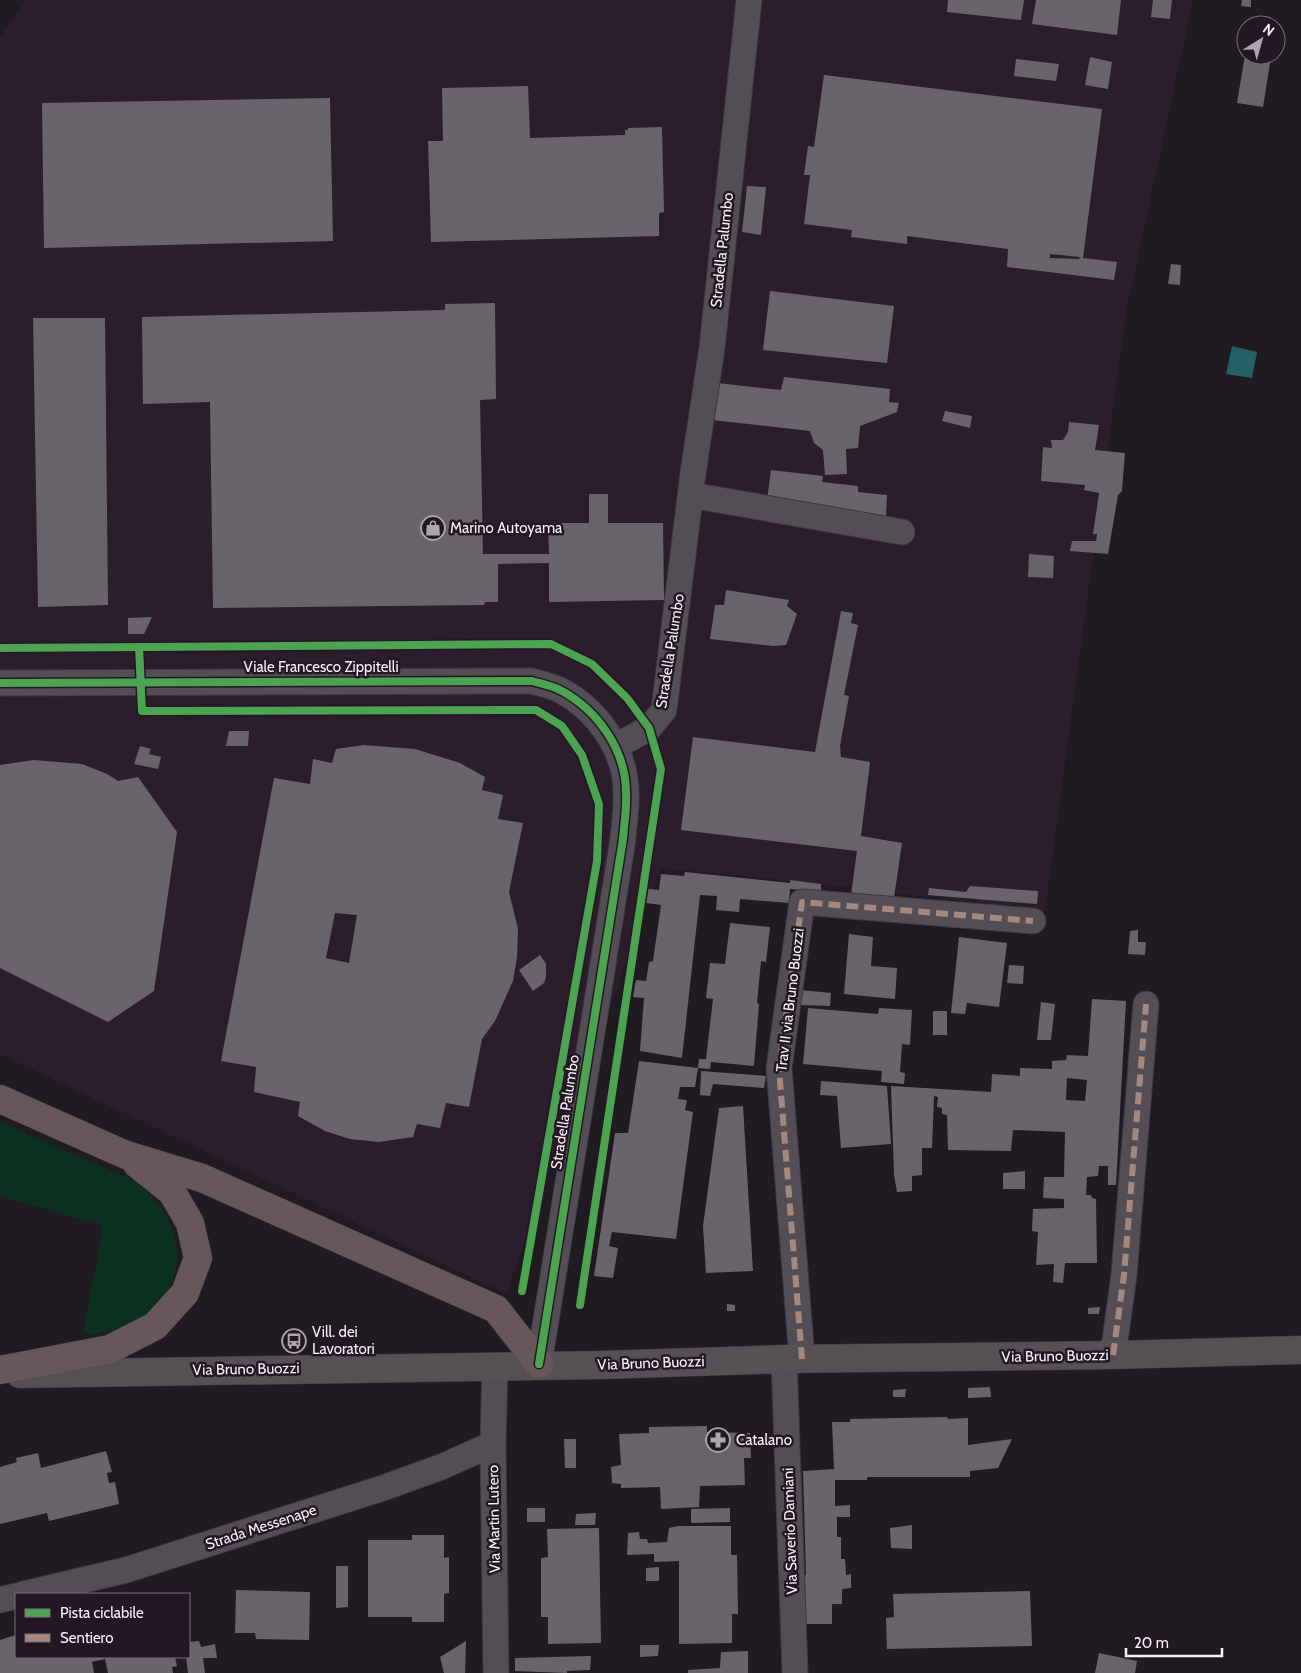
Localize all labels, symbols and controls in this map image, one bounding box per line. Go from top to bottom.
north arrow [1236,15,1286,65]
text: N [1259,19,1278,40]
street label: Stradella Palumbo [707,191,737,309]
shop icon: Marino Autoyama [420,515,446,541]
place label: Marino Autoyama [450,519,563,537]
street label: Stradella Palumbo [652,592,688,710]
street label: Viale Francesco Zippitelli [243,658,399,676]
street label: Trav II via Bruno Buozzi [772,927,808,1073]
street label: Stradella Palumbo [547,1053,583,1171]
place label: Vill. dei Lavoratori [312,1323,375,1358]
bus stop icon: Vill. dei Lavoratori [281,1328,307,1354]
street label: Via Bruno Buozzi [1001,1346,1109,1366]
street label: Via Bruno Buozzi [597,1352,705,1374]
street label: Via Bruno Buozzi [192,1359,300,1379]
pharmacy icon: Catalano [705,1427,731,1453]
place label: Catalano [736,1431,792,1449]
street label: Via Martin Lutero [484,1465,504,1573]
street label: Via Saverio Damiani [779,1467,801,1595]
street label: Strada Messenape [203,1500,319,1553]
legend [15,1593,190,1658]
text: Pista ciclabile [60,1604,144,1622]
scale bar [1126,1626,1222,1658]
text: Sentiero [60,1629,113,1647]
text: 20 m [1134,1634,1169,1652]

